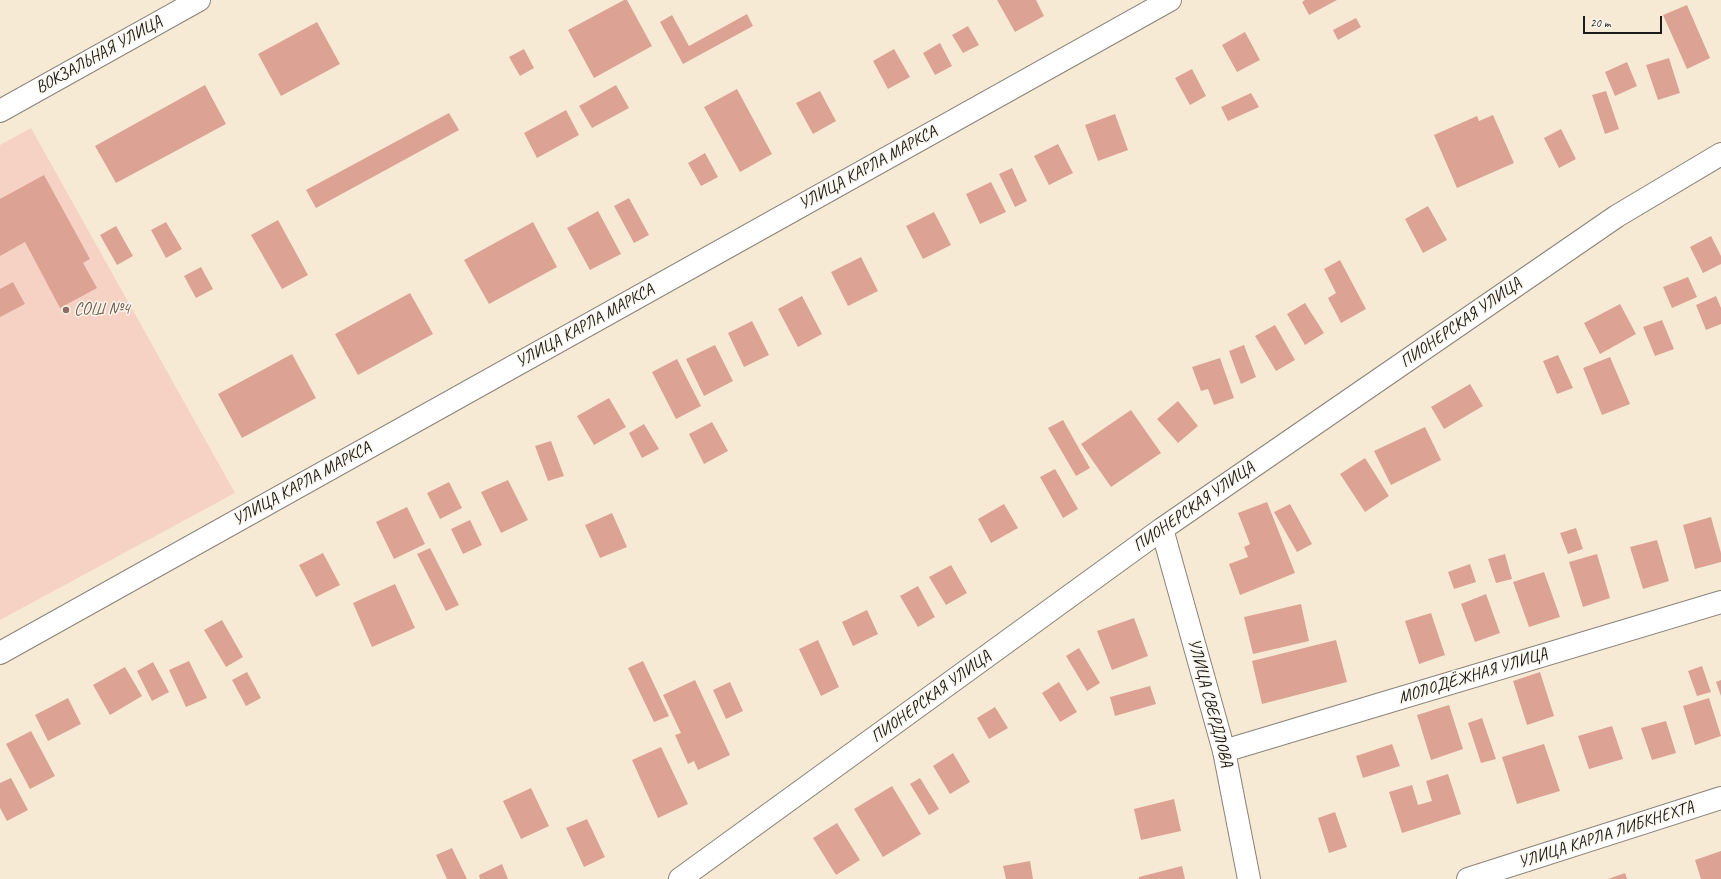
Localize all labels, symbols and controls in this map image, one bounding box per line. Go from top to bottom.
scale bar [1585,8,1664,34]
street label: ВОКЗАЛЬНАЯ УЛИЦА [32,12,166,98]
text: 20 m [1590,15,1610,31]
street label: УЛИЦА КАРЛА МАРКСА [795,122,941,214]
street label: ПИОНЕРСКАЯ УЛИЦА [1396,274,1526,372]
street label: УЛИЦА КАРЛА МАРКСА [512,280,658,372]
place label: СОШ №4 [74,300,130,320]
marker: СОШ №4 [61,305,71,315]
street label: УЛИЦА КАРЛА МАРКСА [229,438,375,530]
street label: ПИОНЕРСКАЯ УЛИЦА [1129,458,1259,556]
street label: УЛИЦА СВЕРДЛОВА [1183,636,1237,770]
street label: МОЛОДЁЖНАЯ УЛИЦА [1396,644,1550,708]
street label: ПИОНЕРСКАЯ УЛИЦА [867,647,995,747]
street label: УЛИЦА КАРЛА ЛИБКНЕХТА [1516,797,1696,873]

